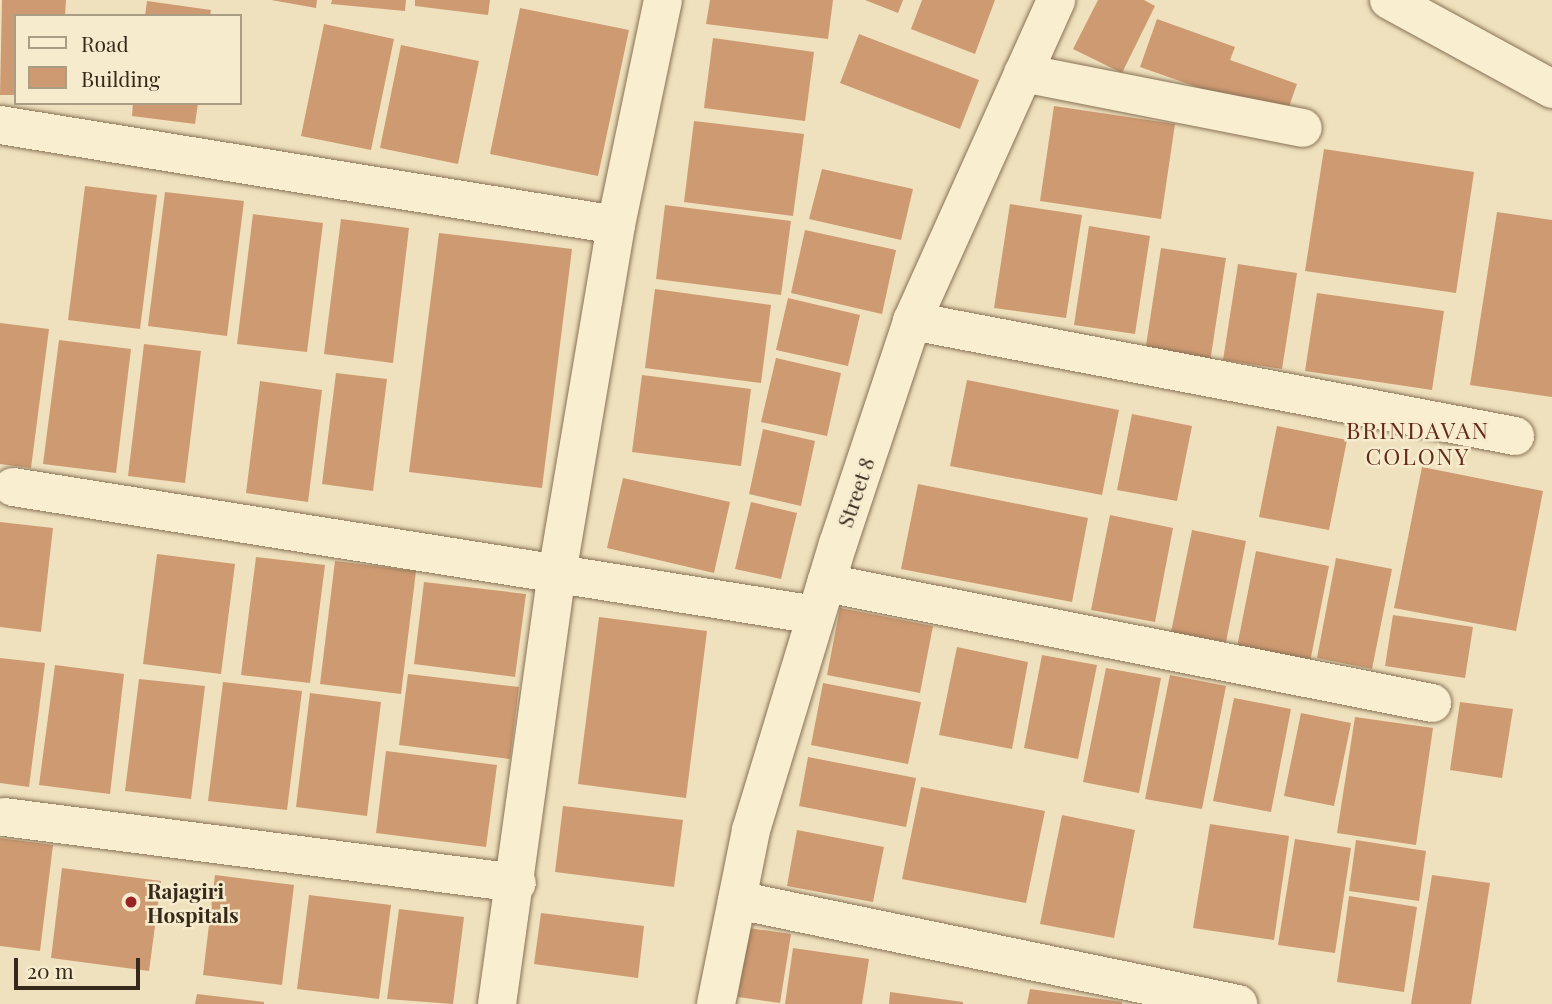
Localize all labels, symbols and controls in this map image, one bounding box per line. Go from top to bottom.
legend [14,14,242,105]
text: Road [81,29,129,57]
text: Building [81,64,160,92]
district label: BRINDAVAN COLONY [1347,416,1489,470]
street label: Street 8 [831,454,879,530]
place label: Rajagiri Hospitals [147,877,239,927]
marker: Rajagiri Hospitals [121,892,141,912]
scale bar [18,944,144,988]
text: 20 m [27,956,74,984]

